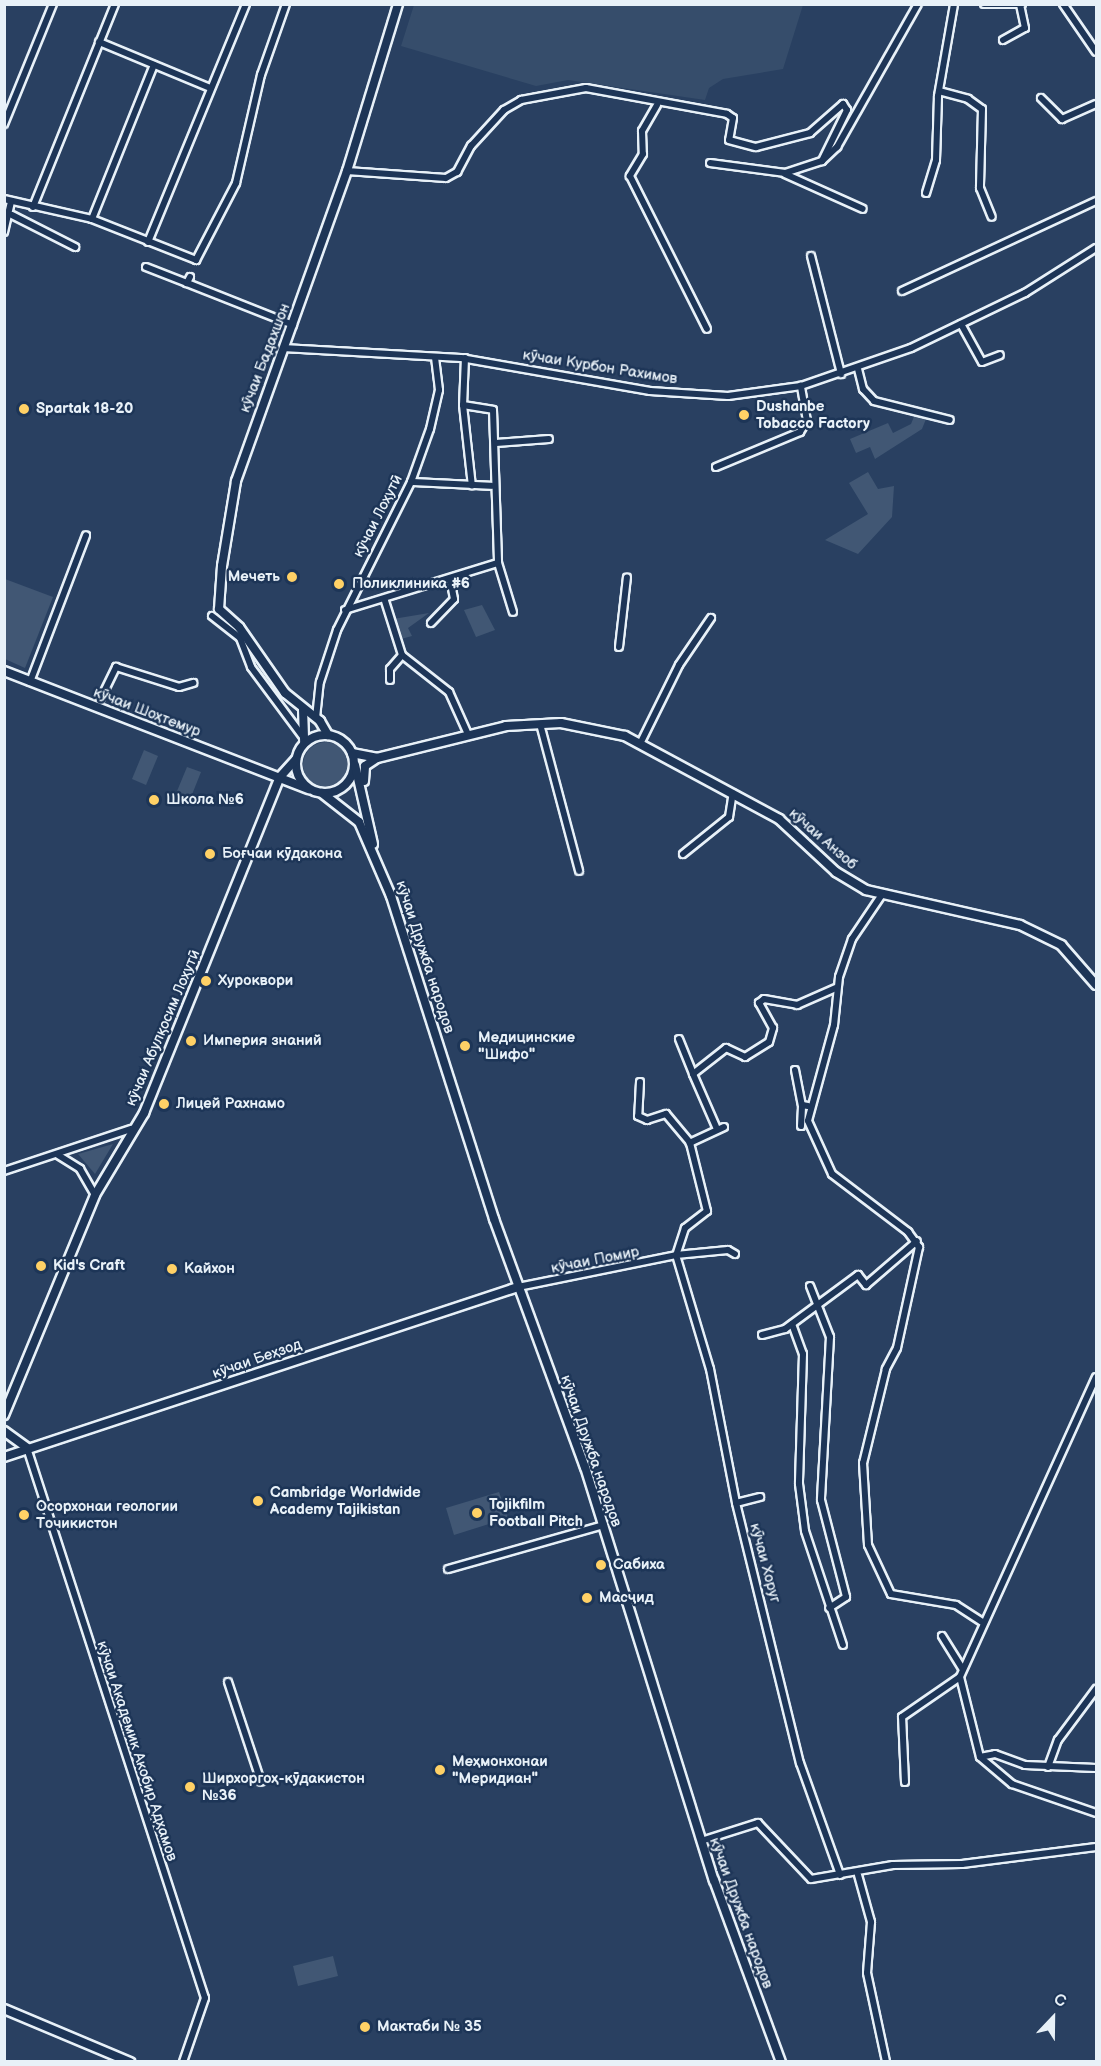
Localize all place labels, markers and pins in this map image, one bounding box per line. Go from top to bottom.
place label: Dushanbe Tobacco Factory [756,397,870,432]
place label: Spartak 18-20 [36,400,133,418]
marker: Spartak 18-20 [17,402,31,416]
marker: Dushanbe Tobacco Factory [737,408,751,422]
place label: Мечеть [228,568,280,586]
marker: Мечеть [285,570,299,584]
marker: Поликлиника #6 [330,575,348,593]
place label: Поликлиника #6 [352,575,470,593]
place label: Школа №6 [166,791,244,809]
marker: Школа №6 [147,793,161,807]
place label: Боғчаи кӯдакона [222,845,342,863]
marker: Боғчаи кӯдакона [203,847,217,861]
place label: Хуроквори [218,972,293,990]
marker: Хуроквори [199,974,213,988]
place label: Медицинские "Шифо" [478,1028,575,1063]
place label: Империя знаний [203,1032,322,1050]
marker: Империя знаний [184,1034,198,1048]
marker: Медицинские "Шифо" [456,1037,474,1055]
place label: Лицей Рахнамо [176,1095,285,1113]
marker: Лицей Рахнамо [157,1097,171,1111]
place label: Kid's Craft [53,1257,125,1275]
marker: Kid's Craft [34,1259,48,1273]
place label: Кайхон [184,1260,235,1278]
marker: Кайхон [165,1262,179,1276]
place label: Cambridge Worldwide Academy Tajikistan [270,1483,421,1518]
marker: Cambridge Worldwide Academy Tajikistan [251,1494,265,1508]
place label: Tojikfilm Football Pitch [489,1495,583,1530]
place label: Осорхонаи геологии Точикистон [36,1497,178,1532]
marker: Tojikfilm Football Pitch [470,1506,484,1520]
marker: Осорхонаи геологии Точикистон [17,1508,31,1522]
place label: Сабиха [613,1556,665,1574]
marker: Сабиха [594,1558,608,1572]
place label: Масҷид [599,1589,654,1607]
marker: Масҷид [580,1591,594,1605]
place label: Меҳмонхонаи "Меридиан" [452,1752,548,1787]
marker: Меҳмонхонаи "Меридиан" [433,1763,447,1777]
place label: Ширхоргоҳ-кӯдакистон №36 [202,1769,365,1804]
marker: Ширхоргоҳ-кӯдакистон №36 [183,1780,197,1794]
place label: Мактаби № 35 [377,2018,482,2036]
marker: Мактаби № 35 [358,2020,372,2034]

